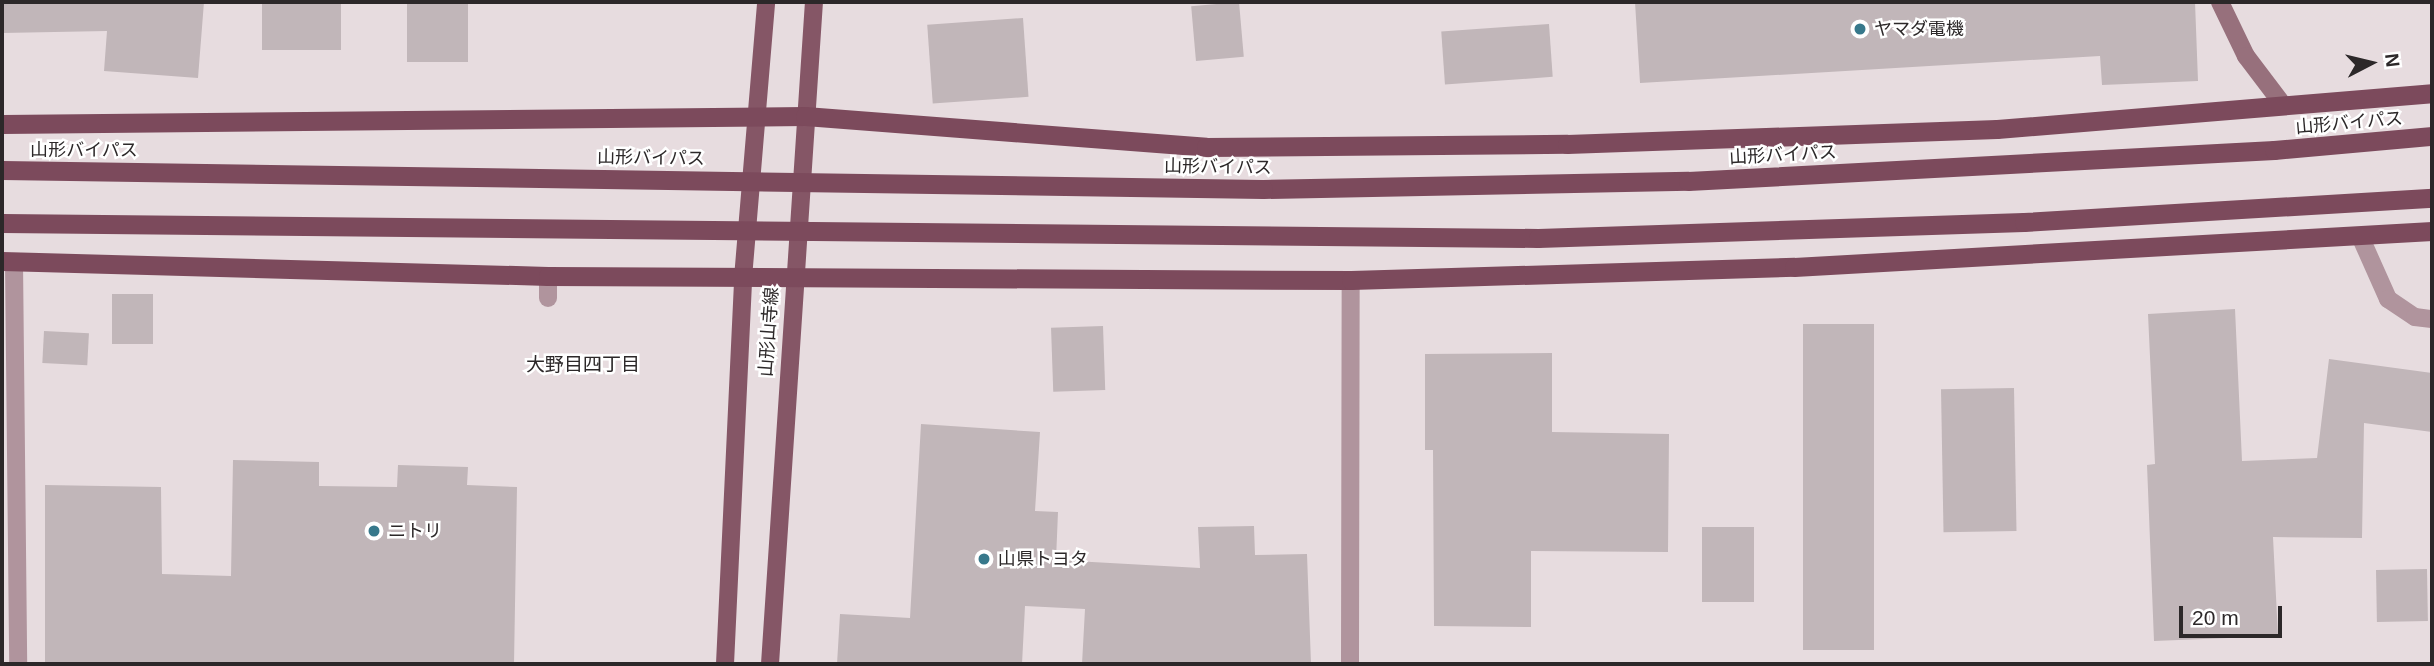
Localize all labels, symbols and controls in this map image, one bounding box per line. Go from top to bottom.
place label: ヤマダ電機 [1874,18,1964,40]
marker: ヤマダ電機 [1852,21,1868,37]
north arrow [2336,28,2406,98]
text: N [2381,52,2404,68]
street label: 山形バイパス [2294,108,2404,138]
street label: 山形バイパス [30,139,138,161]
street label: 山形バイパス [1729,141,1837,169]
street label: 山形バイパス [597,146,705,170]
street label: 山形バイパス [1164,155,1272,179]
street label: 山形山寺線 [755,286,783,378]
district label: 大野目四丁目 [526,354,640,376]
place label: ニトリ [388,520,442,542]
marker: ニトリ [366,523,382,539]
place label: 山県トヨタ [998,548,1088,570]
marker: 山県トヨタ [976,551,992,567]
scale bar [2182,592,2285,636]
text: 20 m [2192,606,2239,629]

